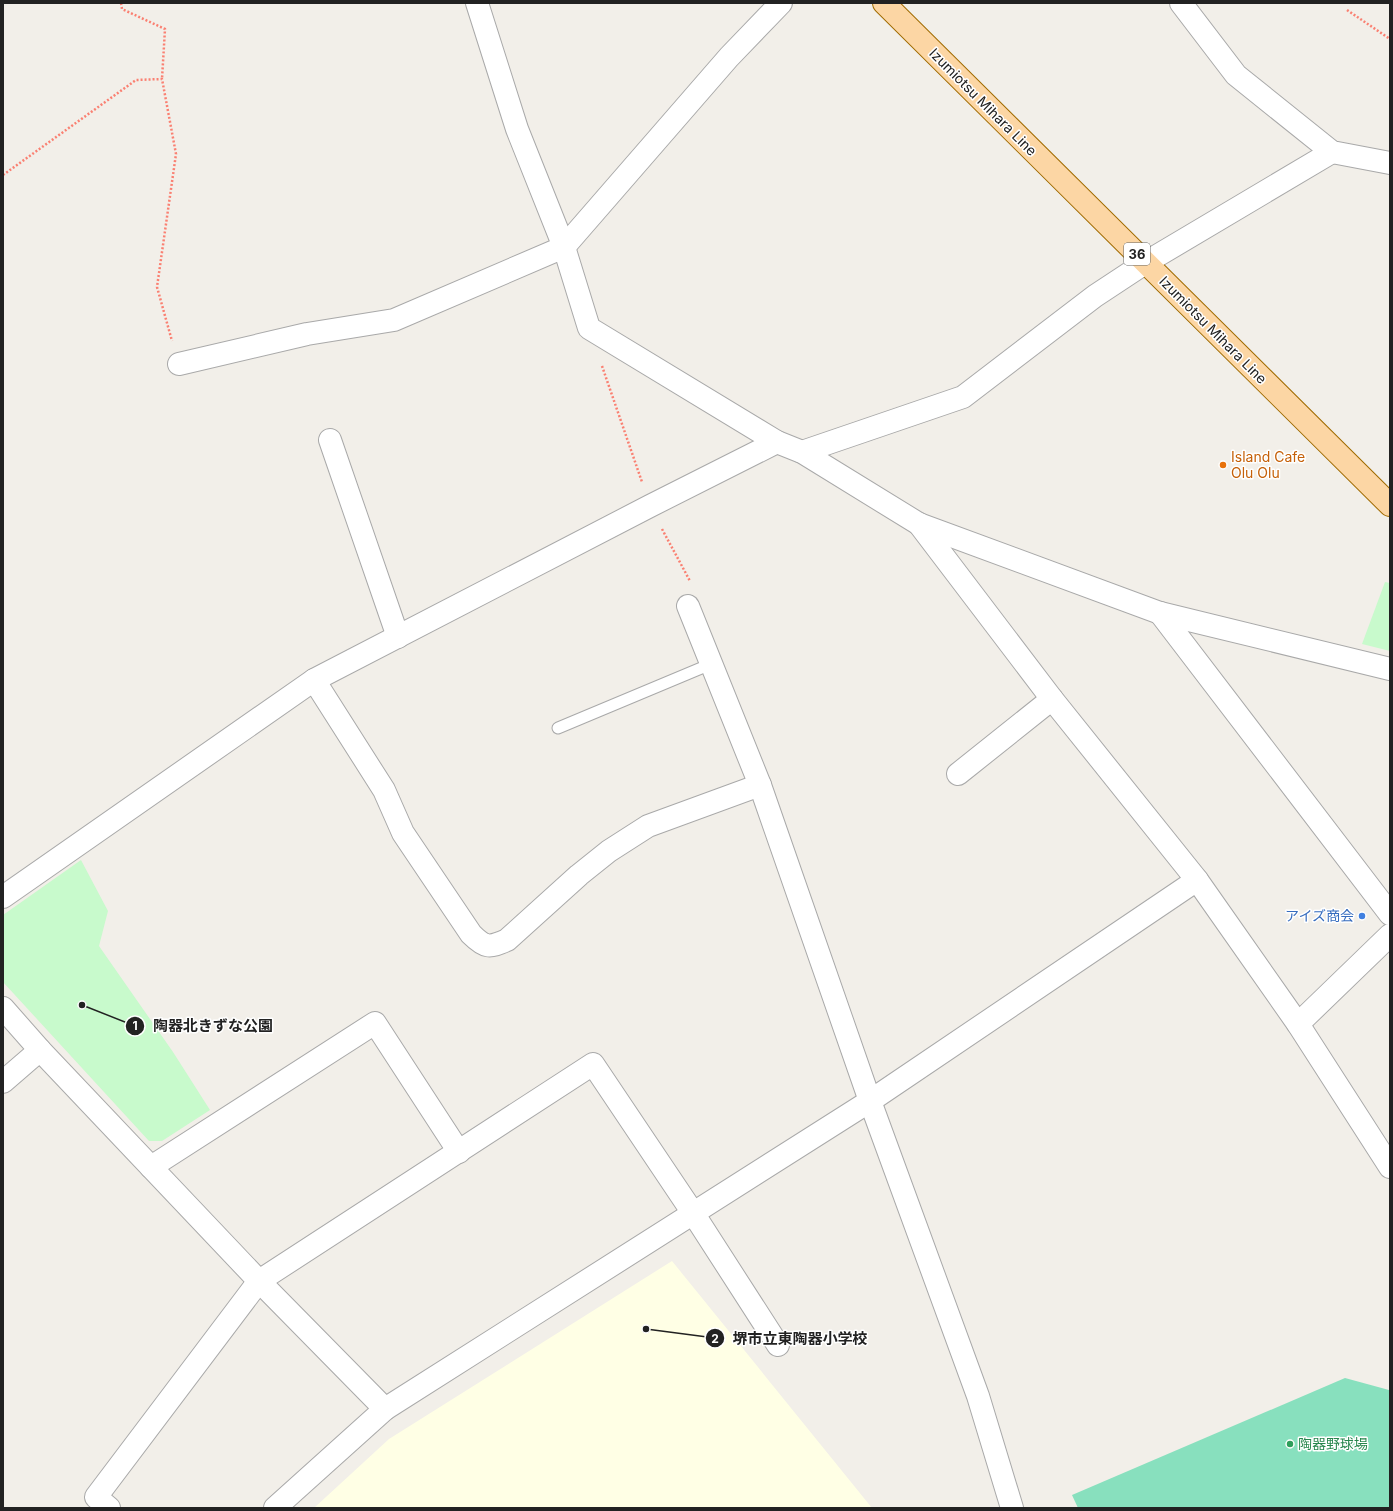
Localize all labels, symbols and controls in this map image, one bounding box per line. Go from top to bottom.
street label: Izumiotsu Mihara Line [926,44,1041,159]
road number: 36 [1124,243,1150,265]
street label: Izumiotsu Mihara Line [1156,272,1271,387]
place label: Island Cafe Olu Olu [1231,448,1305,481]
marker: Island Cafe Olu Olu [1218,460,1228,470]
place label: アイズ商会 [1285,907,1354,924]
marker: アイズ商会 [1357,911,1367,921]
callout: 陶器北きずな公園 [125,1013,281,1040]
text: 陶器北きずな公園 [153,1016,273,1035]
text: 1 [132,1018,138,1033]
callout: 堺市立東陶器小学校 [705,1325,876,1352]
text: 堺市立東陶器小学校 [732,1329,868,1348]
text: 2 [711,1331,719,1346]
place label: 陶器野球場 [1298,1435,1368,1452]
marker: 陶器野球場 [1285,1439,1295,1449]

